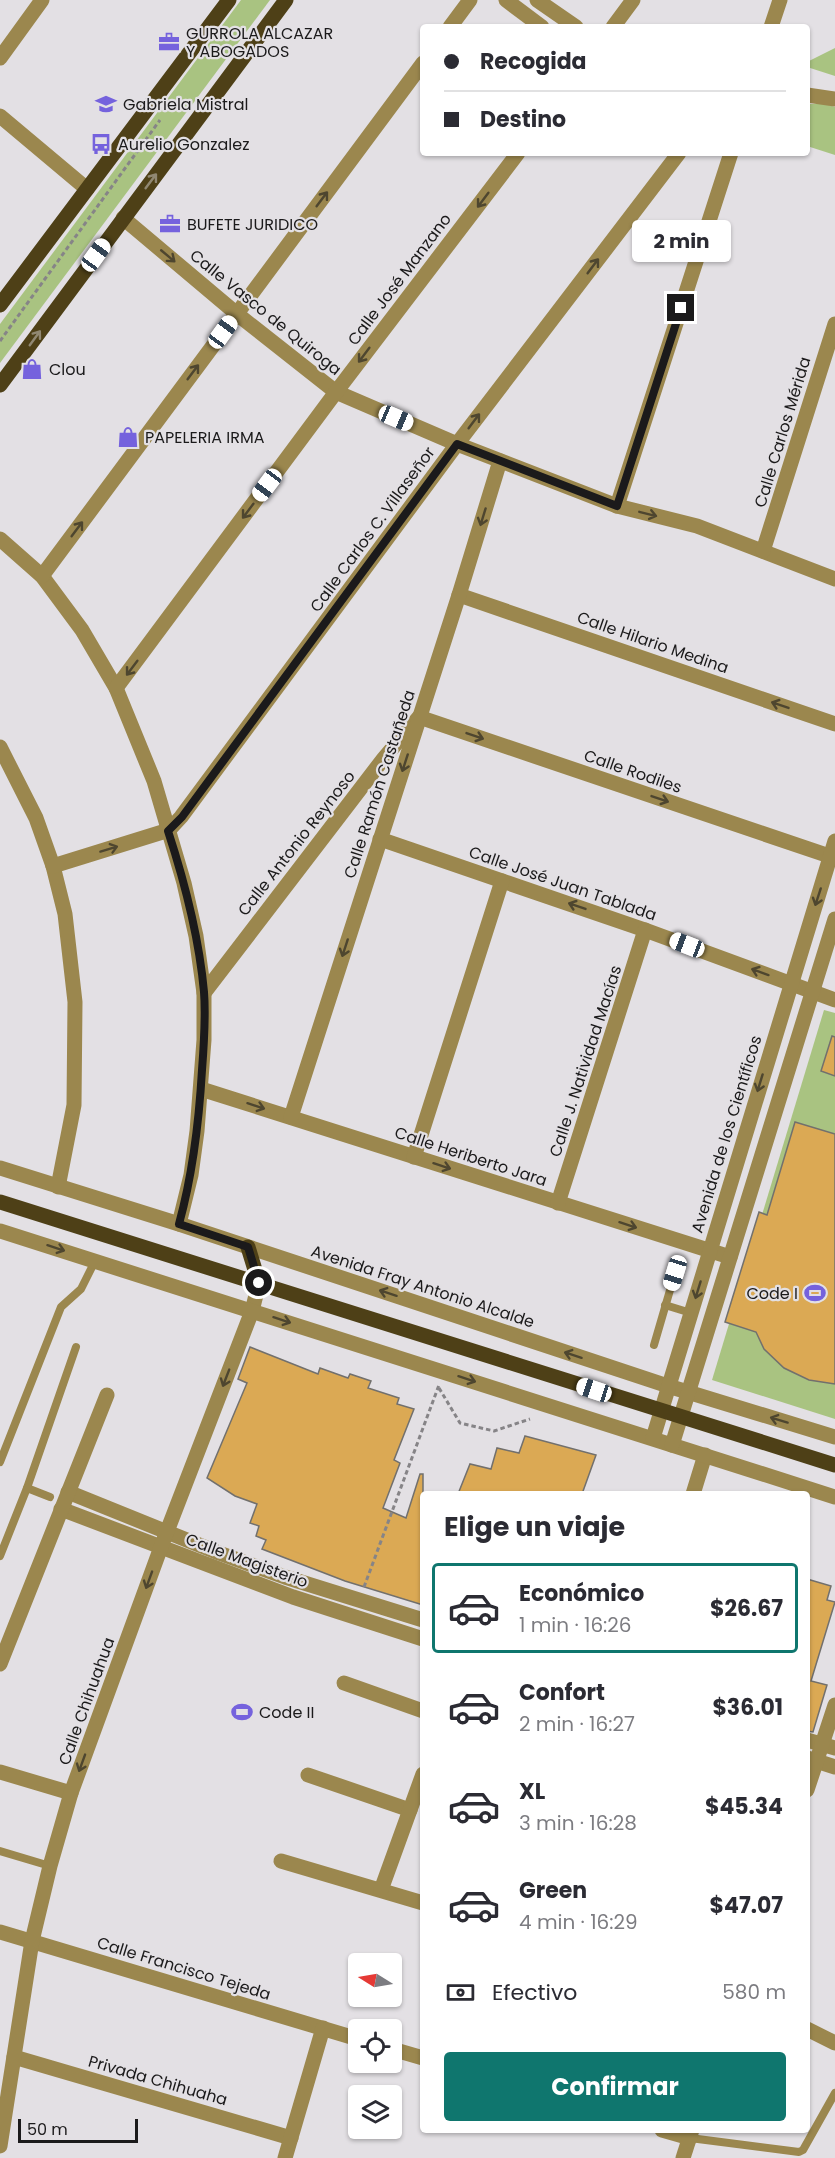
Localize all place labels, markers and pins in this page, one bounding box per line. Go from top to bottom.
place label: GURROLA ALCAZAR Y ABOGADOS [186,22,333,63]
office icon: GURROLA ALCAZAR Y ABOGADOS [157,30,181,54]
school or university icon: Gabriela Mistral [94,92,118,116]
place label: Gabriela Mistral [123,93,249,116]
bus stop icon: Aurelio Gonzalez [89,132,113,156]
place label: Aurelio Gonzalez [118,133,249,156]
office icon: BUFETE JURIDICO [158,212,182,236]
place label: BUFETE JURIDICO [187,213,318,236]
shop icon: Clou [20,357,44,381]
place label: Clou [49,358,86,381]
shop icon: PAPELERIA IRMA [116,425,140,449]
place label: PAPELERIA IRMA [145,426,265,449]
sports icon: Code I [803,1281,827,1305]
place label: Code I [746,1282,798,1305]
sports icon: Code II [230,1700,254,1724]
place label: Code II [259,1701,314,1724]

